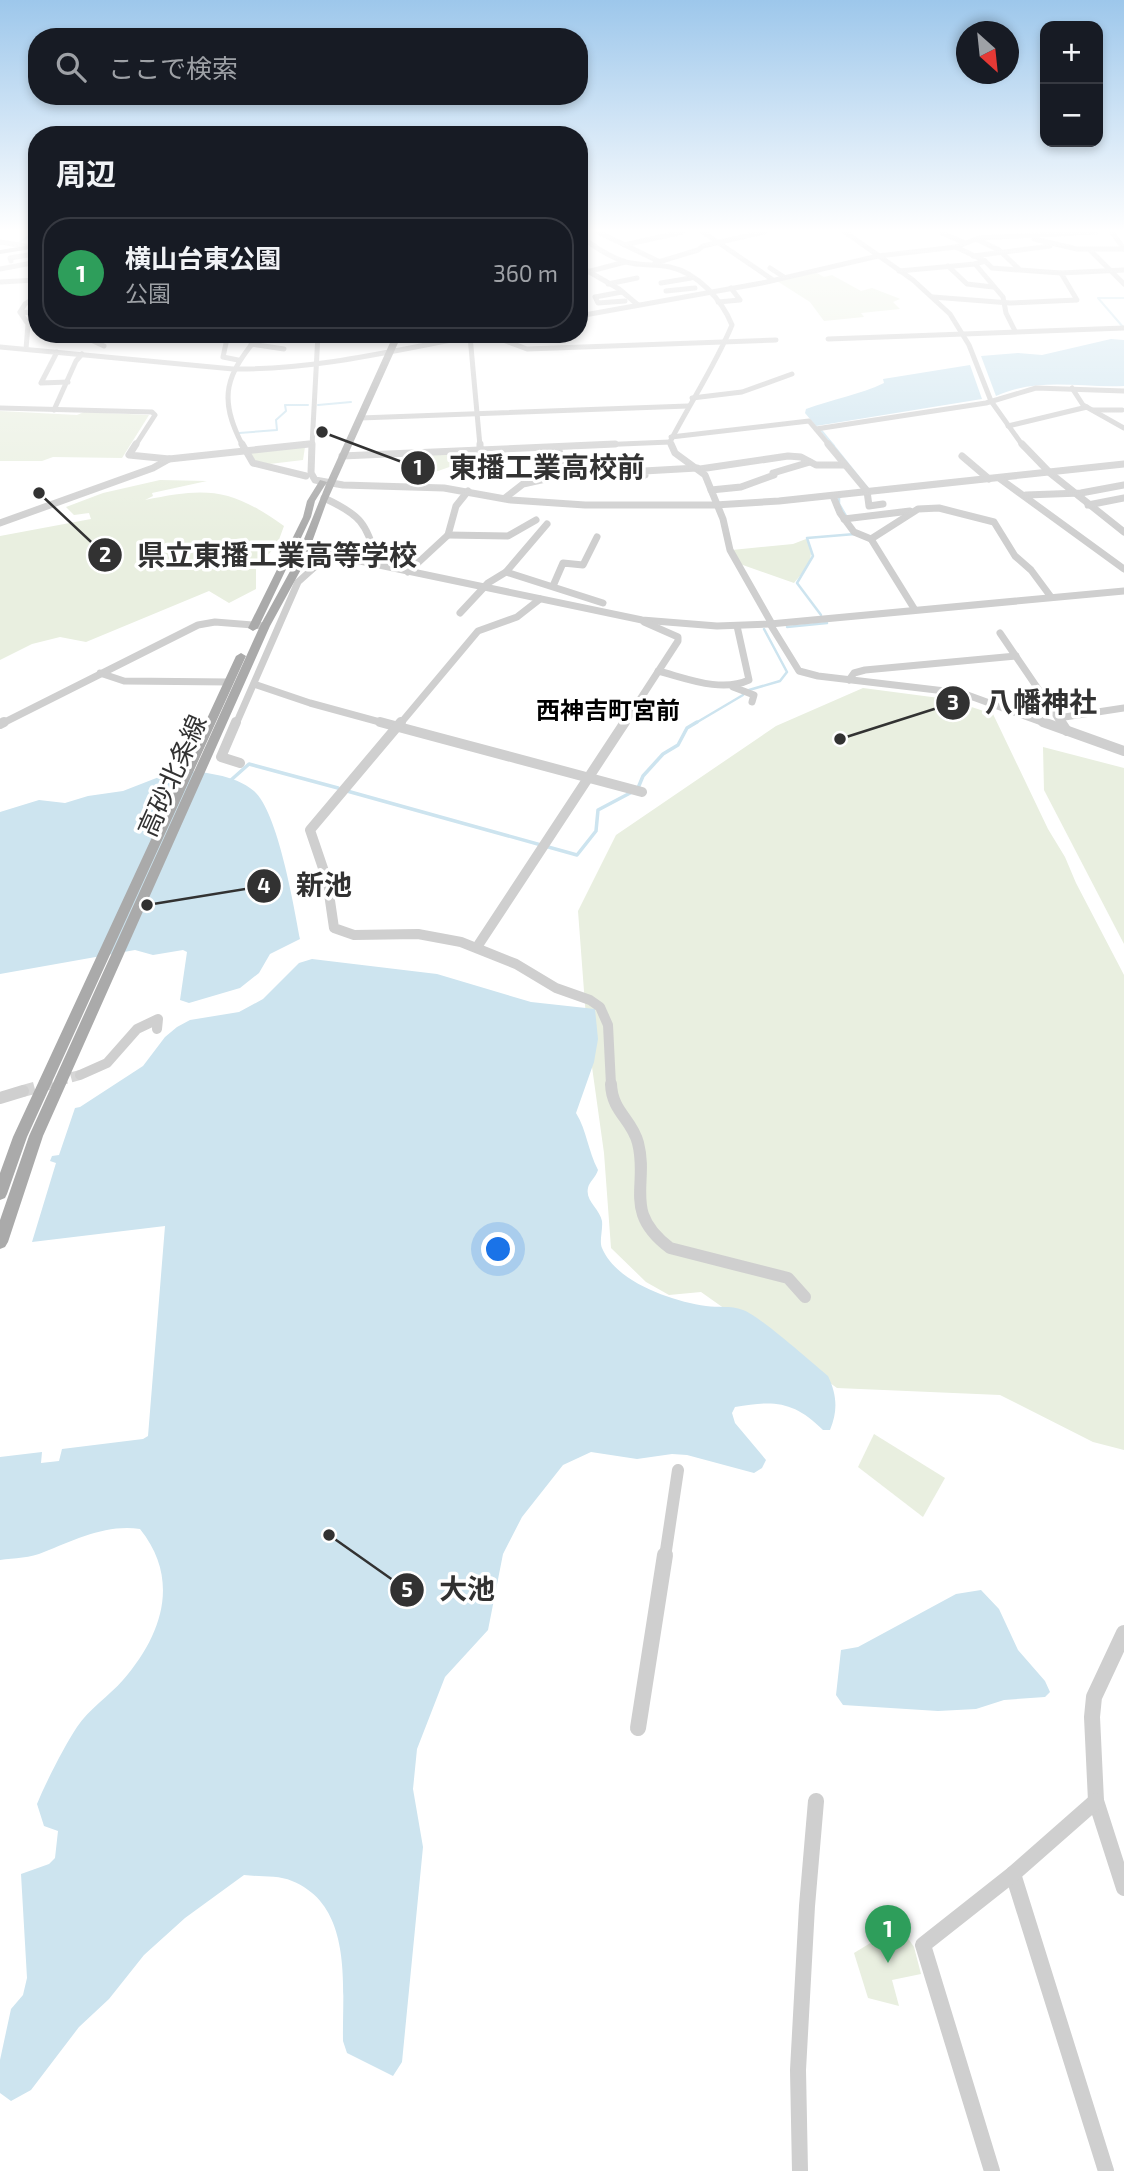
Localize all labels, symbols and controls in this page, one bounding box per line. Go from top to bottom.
north arrow [956,21,1019,84]
map controls [1040,21,1103,147]
button: + [1040,21,1103,84]
search box [28,28,588,105]
icon: search [52,48,90,86]
text: ここで検索 [108,52,238,83]
button: − [1040,84,1103,147]
text: 周辺 [56,155,116,191]
text: 横山台東公園 [125,242,281,273]
text: 1 [76,259,86,287]
text: 360 m [493,259,558,287]
text: 公園 [125,279,171,307]
callout: 東播工業高校前 [400,443,659,492]
text: 東播工業高校前 [449,449,645,483]
text: 1 [413,454,423,479]
callout: 県立東播工業高等学校 [88,530,431,579]
text: 県立東播工業高等学校 [137,537,417,571]
text: 2 [99,541,111,566]
callout: 八幡神社 [936,678,1111,727]
text: 八幡神社 [985,684,1097,718]
text: 3 [947,689,959,714]
district label: 西神吉町宮前 [536,695,680,724]
street label: 高砂北条線 [130,709,212,841]
callout: 新池 [247,861,366,910]
text: 新池 [296,867,352,901]
text: 4 [257,872,271,897]
your location [481,1232,515,1266]
callout: 大池 [390,1565,509,1614]
text: 大池 [439,1571,495,1605]
text: 5 [401,1576,413,1601]
pin: 1 [865,1905,911,1963]

